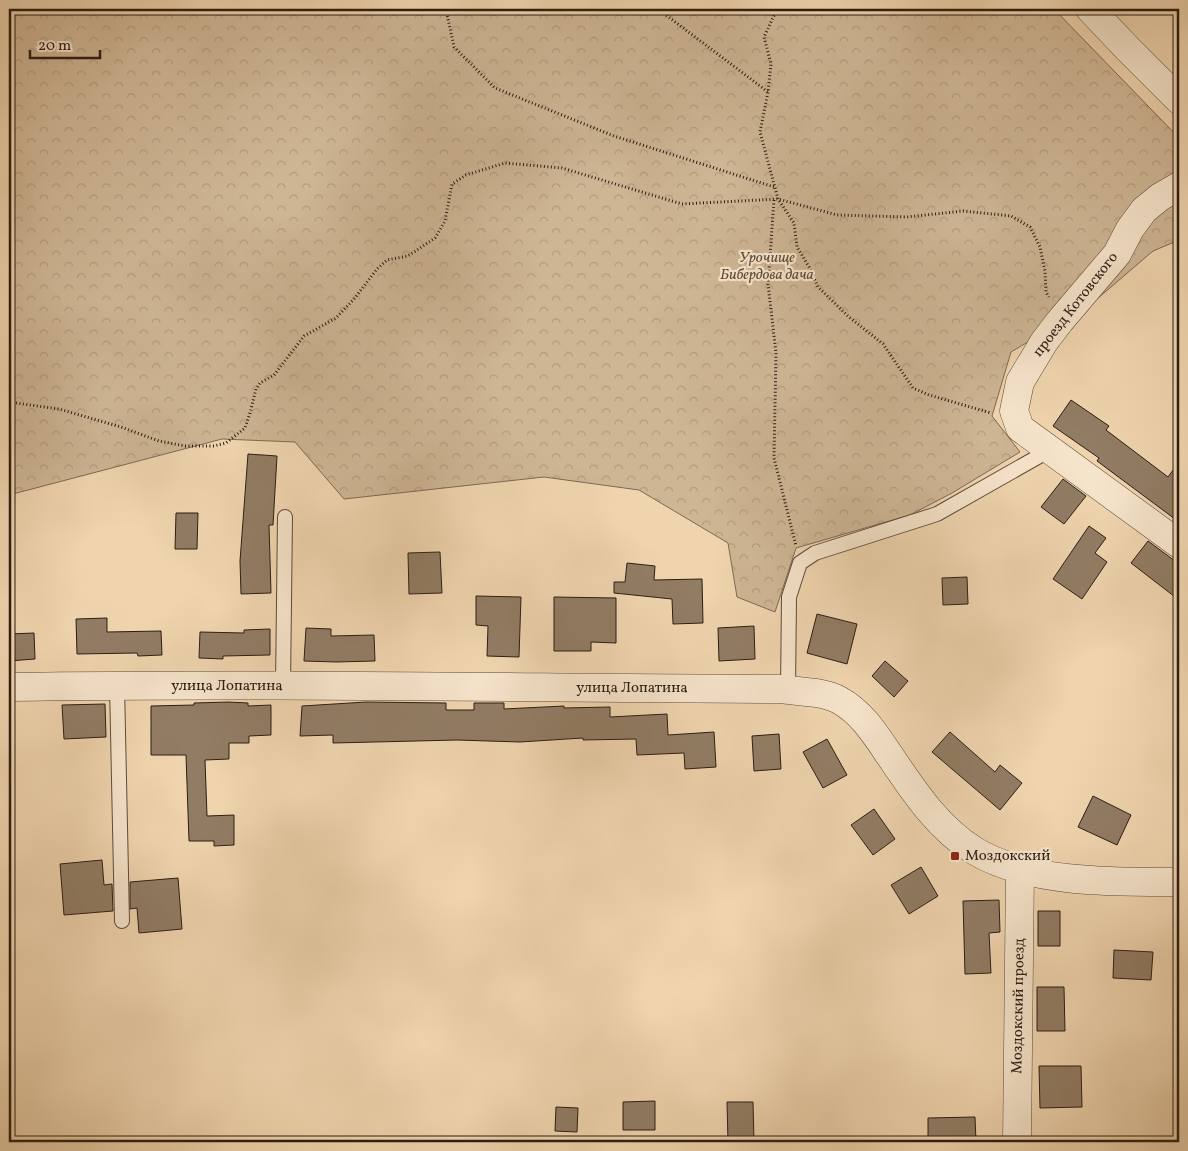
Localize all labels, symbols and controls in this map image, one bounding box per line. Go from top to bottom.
scale bar [30,28,100,60]
text: 20 m [38,36,71,57]
park label: Урочище Бибердова дача [720,248,814,286]
street label: проезд Котовского [1028,248,1124,362]
street label: улица Лопатина [171,676,283,697]
street label: улица Лопатина [576,678,688,699]
place label: Моздокский [965,846,1050,867]
marker: Моздокский [949,850,961,862]
street label: Моздокский проезд [1007,937,1031,1074]

